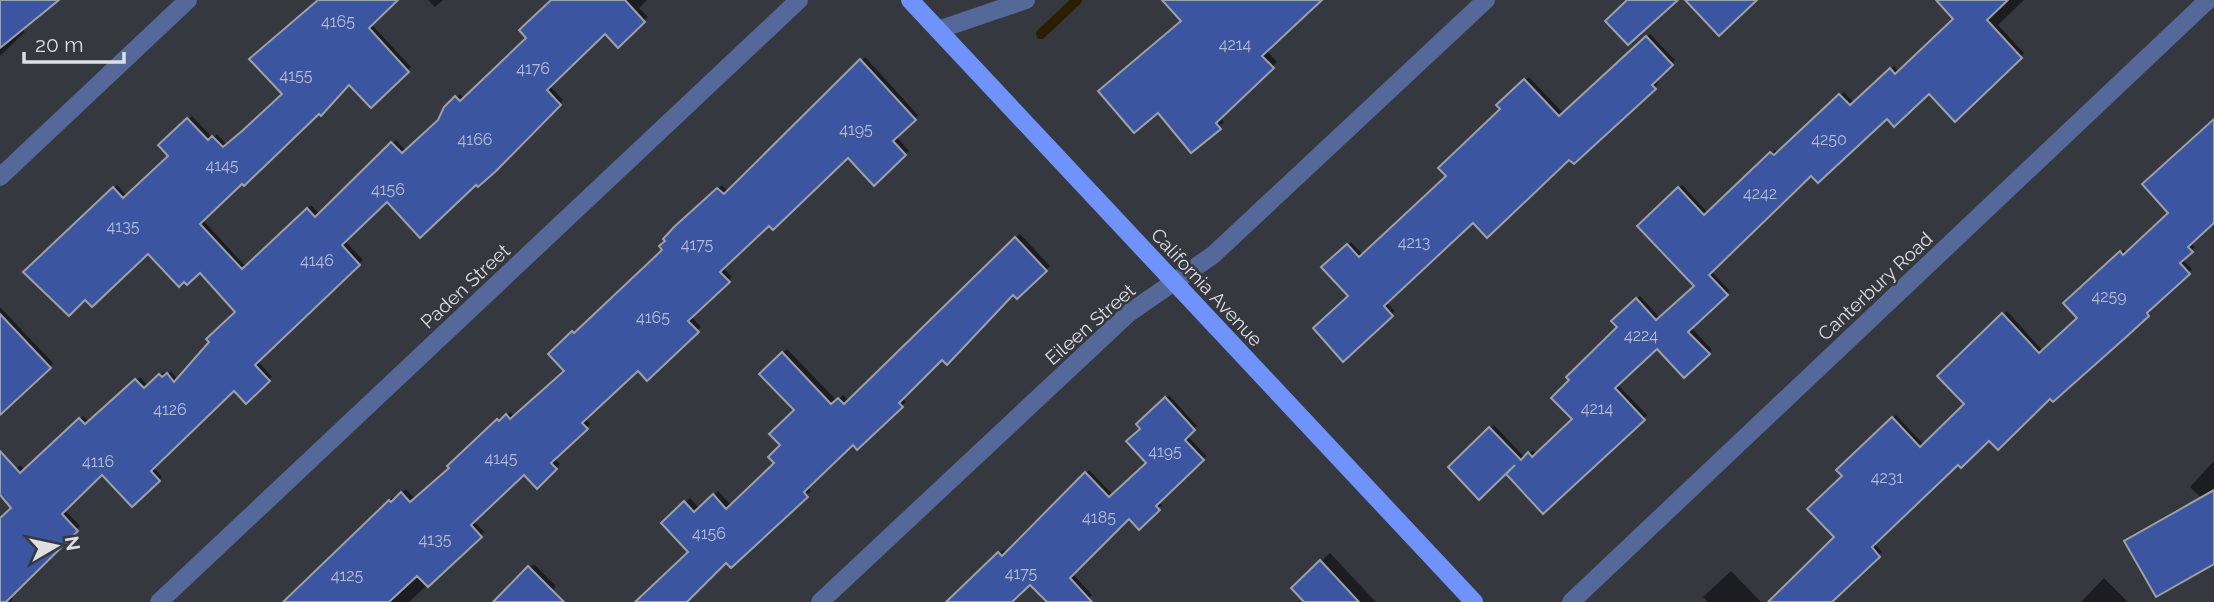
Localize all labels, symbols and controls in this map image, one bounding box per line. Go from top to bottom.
house number: 4165 [321,12,355,31]
scale bar [24,21,124,65]
text: 20 m [35,32,83,57]
house number: 4214 [1219,35,1252,54]
house number: 4176 [516,59,550,78]
house number: 4155 [279,66,313,85]
house number: 4195 [839,120,873,139]
house number: 4166 [458,130,492,149]
house number: 4250 [1811,130,1847,149]
house number: 4145 [205,156,239,175]
house number: 4156 [371,180,405,199]
house number: 4242 [1743,184,1777,203]
house number: 4135 [107,217,140,236]
street label: California Avenue [1147,223,1267,351]
street label: Canterbury Road [1813,227,1937,345]
house number: 4213 [1398,233,1430,252]
house number: 4175 [681,235,714,254]
street label: Paden Street [416,239,515,333]
house number: 4146 [300,251,334,270]
street label: Eileen Street [1041,279,1140,369]
house number: 4259 [2091,287,2127,306]
house number: 4165 [636,308,670,327]
house number: 4224 [1624,326,1658,345]
house number: 4214 [1581,399,1614,418]
house number: 4126 [153,400,187,419]
house number: 4195 [1148,442,1182,461]
house number: 4145 [484,449,518,468]
house number: 4116 [82,452,114,471]
house number: 4231 [1871,468,1903,487]
house number: 4185 [1082,508,1116,527]
north arrow [21,511,91,581]
house number: 4156 [692,524,726,543]
house number: 4135 [419,530,452,549]
text: N [61,534,85,552]
house number: 4175 [1005,564,1038,583]
house number: 4125 [331,566,364,585]

